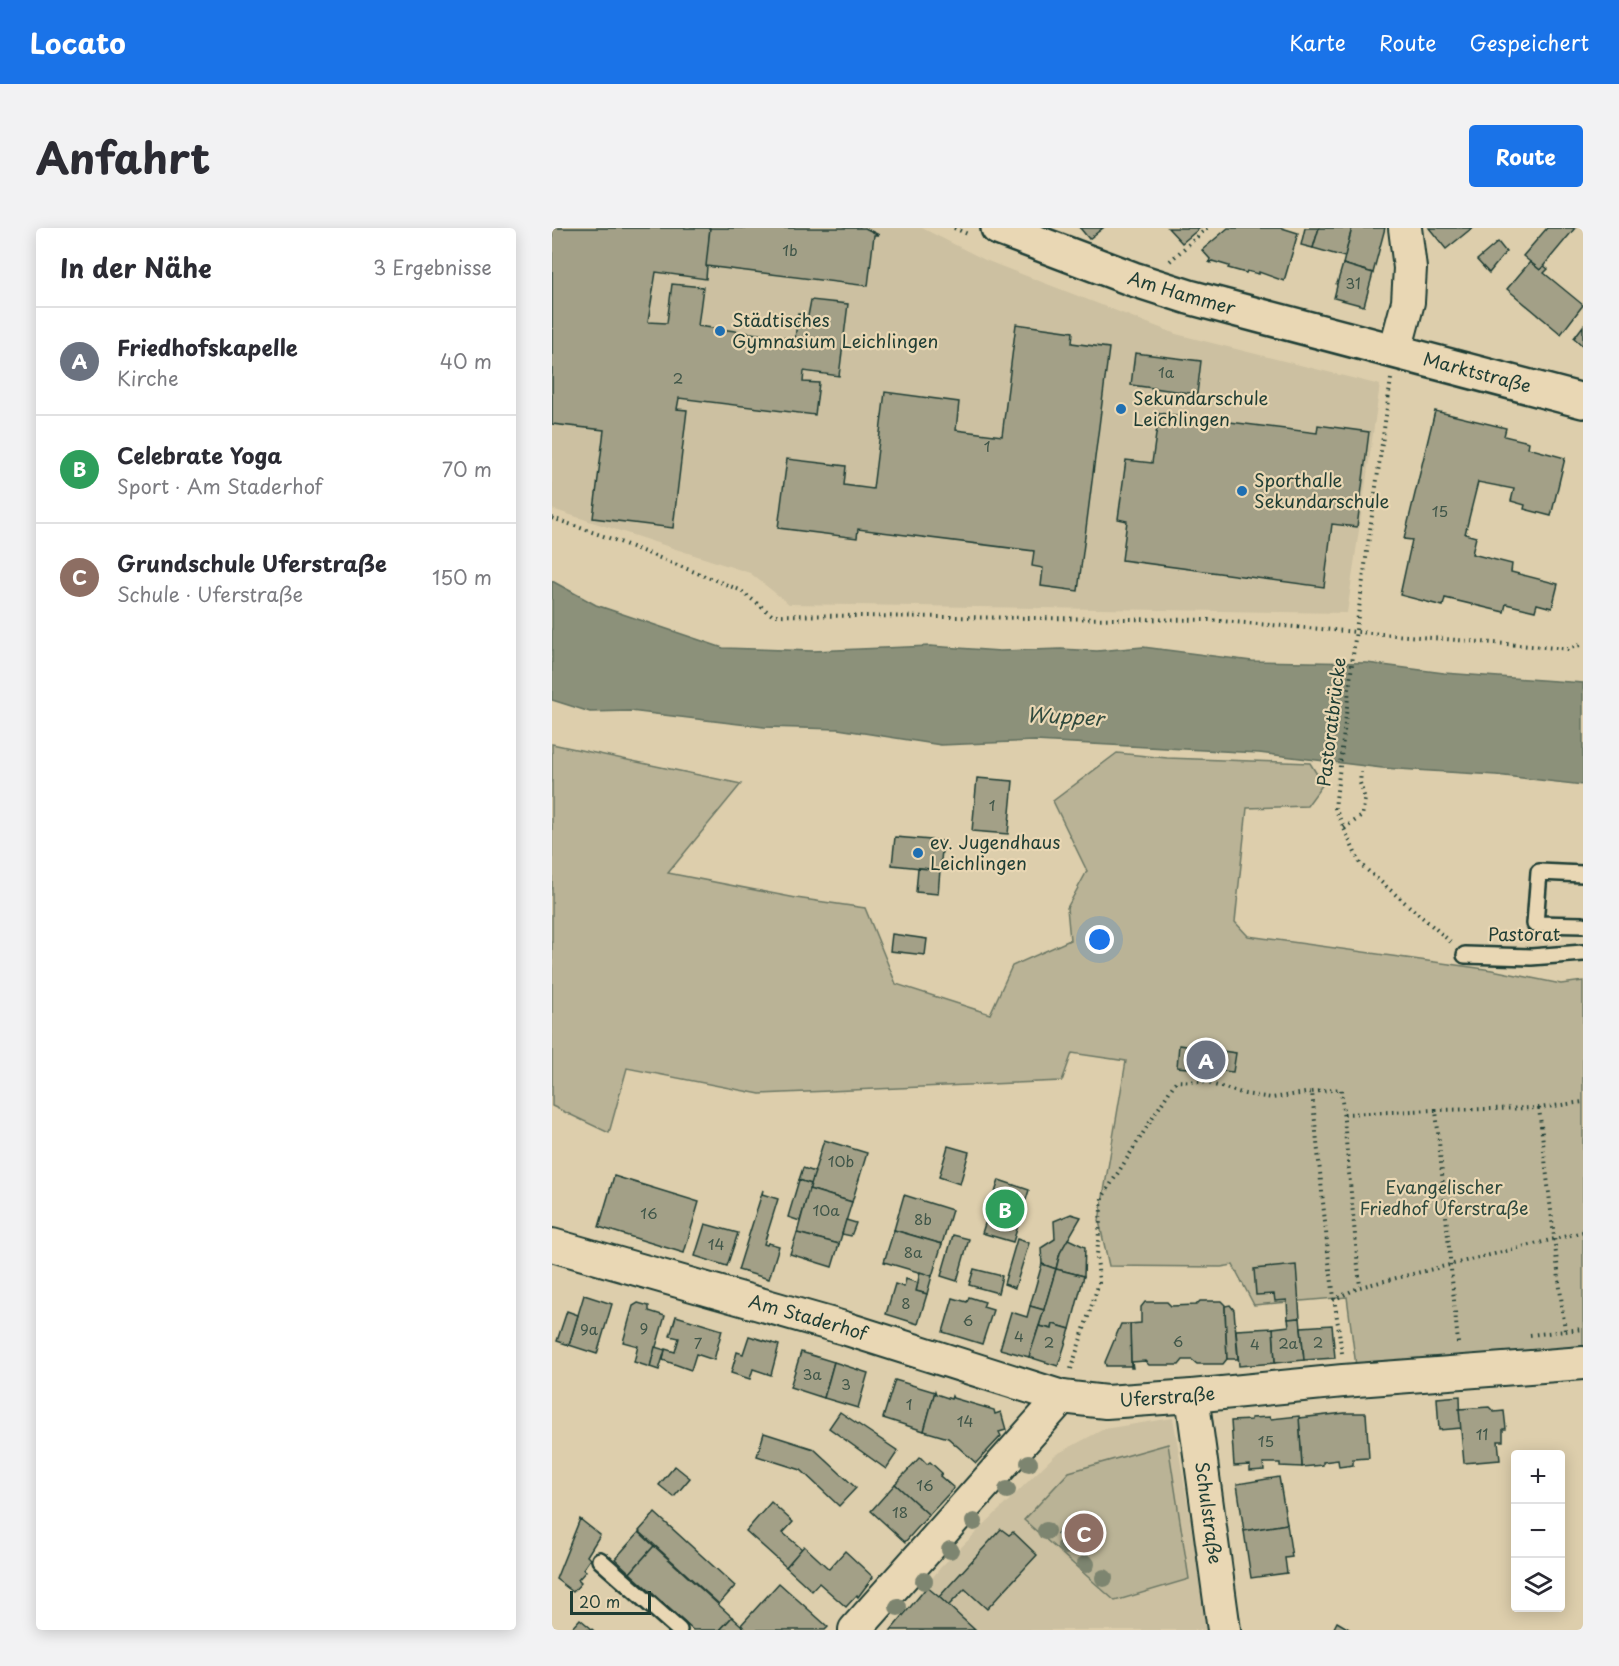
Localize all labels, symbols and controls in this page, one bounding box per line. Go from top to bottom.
text: Locato [30,21,126,64]
text: Karte [1289,26,1346,58]
text: Route [1379,26,1437,58]
text: Gespeichert [1470,26,1589,58]
text: Anfahrt [36,125,210,188]
button: Route [1469,125,1583,187]
house number: 1b [782,238,798,261]
text: In der Nähe [60,248,212,287]
text: 3 Ergebnisse [373,252,492,282]
street label: Am Hammer [1125,263,1239,321]
house number: 31 [1345,271,1361,294]
place label: Städtisches Gymnasium Leichlingen [732,306,938,354]
marker: Städtisches Gymnasium Leichlingen [713,324,727,338]
text: Friedhofskapelle [117,330,298,363]
street label: Marktstraße [1420,344,1534,399]
text: A [72,346,87,376]
text: 40 m [440,346,492,376]
house number: 1a [1158,360,1175,383]
text: Kirche [117,363,179,393]
house number: 2 [673,366,683,389]
place label: Sekundarschule Leichlingen [1133,384,1268,432]
marker: Sekundarschule Leichlingen [1114,402,1128,416]
house number: 1 [984,434,990,457]
text: Celebrate Yoga [117,438,282,471]
text: B [73,454,86,484]
text: 70 m [442,454,492,484]
place label: Sporthalle Sekundarschule [1254,466,1389,514]
text: Sport · Am Staderhof [117,471,323,501]
marker: Sporthalle Sekundarschule [1235,484,1249,498]
house number: 15 [1432,499,1448,522]
text: Grundschule Uferstraße [117,546,387,579]
text: C [72,562,87,592]
text: 150 m [432,562,492,592]
text: Schule · Uferstraße [117,579,303,609]
street label: Pastoratbrücke [1309,656,1352,788]
water label: Wupper [1026,699,1107,733]
house number: 1 [989,793,995,816]
place label: ev. Jugendhaus Leichlingen [930,828,1060,876]
marker: ev. Jugendhaus Leichlingen [911,846,925,860]
street label: Pastorat [1488,920,1560,947]
your location [1085,925,1114,954]
pin: A [1186,1038,1226,1082]
house number: 10b [828,1149,854,1172]
park label: Evangelischer Friedhof Uferstraße [1359,1173,1529,1221]
pin: B [986,1186,1024,1232]
house number: 10a [812,1198,840,1221]
house number: 16 [640,1201,658,1224]
house number: 8b [914,1207,932,1230]
house number: 14 [708,1232,724,1255]
house number: 8a [904,1240,923,1263]
street label: Am Staderhof [746,1287,873,1347]
house number: 8 [901,1291,911,1314]
house number: 6 [963,1308,973,1331]
house number: 9 [640,1316,648,1339]
house number: 9a [580,1317,599,1340]
house number: 4 [1014,1324,1024,1347]
house number: 6 [1173,1329,1183,1352]
house number: 2 [1044,1330,1054,1353]
house number: 2 [1313,1330,1323,1353]
house number: 7 [694,1331,703,1354]
house number: 2a [1278,1331,1298,1354]
house number: 4 [1250,1332,1260,1355]
house number: 3a [802,1362,822,1385]
house number: 3 [841,1372,851,1395]
street label: Uferstraße [1119,1379,1216,1413]
house number: 1 [906,1392,912,1415]
house number: 14 [957,1409,973,1432]
house number: 11 [1476,1422,1488,1445]
house number: 15 [1258,1429,1274,1452]
map controls [1511,1450,1565,1612]
button: + [1511,1450,1565,1504]
street label: Schulstraße [1189,1460,1230,1566]
house number: 16 [916,1473,934,1496]
house number: 18 [892,1500,908,1523]
button: − [1511,1504,1565,1558]
pin: C [1064,1510,1104,1556]
button: layers [1511,1558,1565,1612]
scale bar [570,1588,651,1616]
text: 20 m [579,1589,620,1613]

